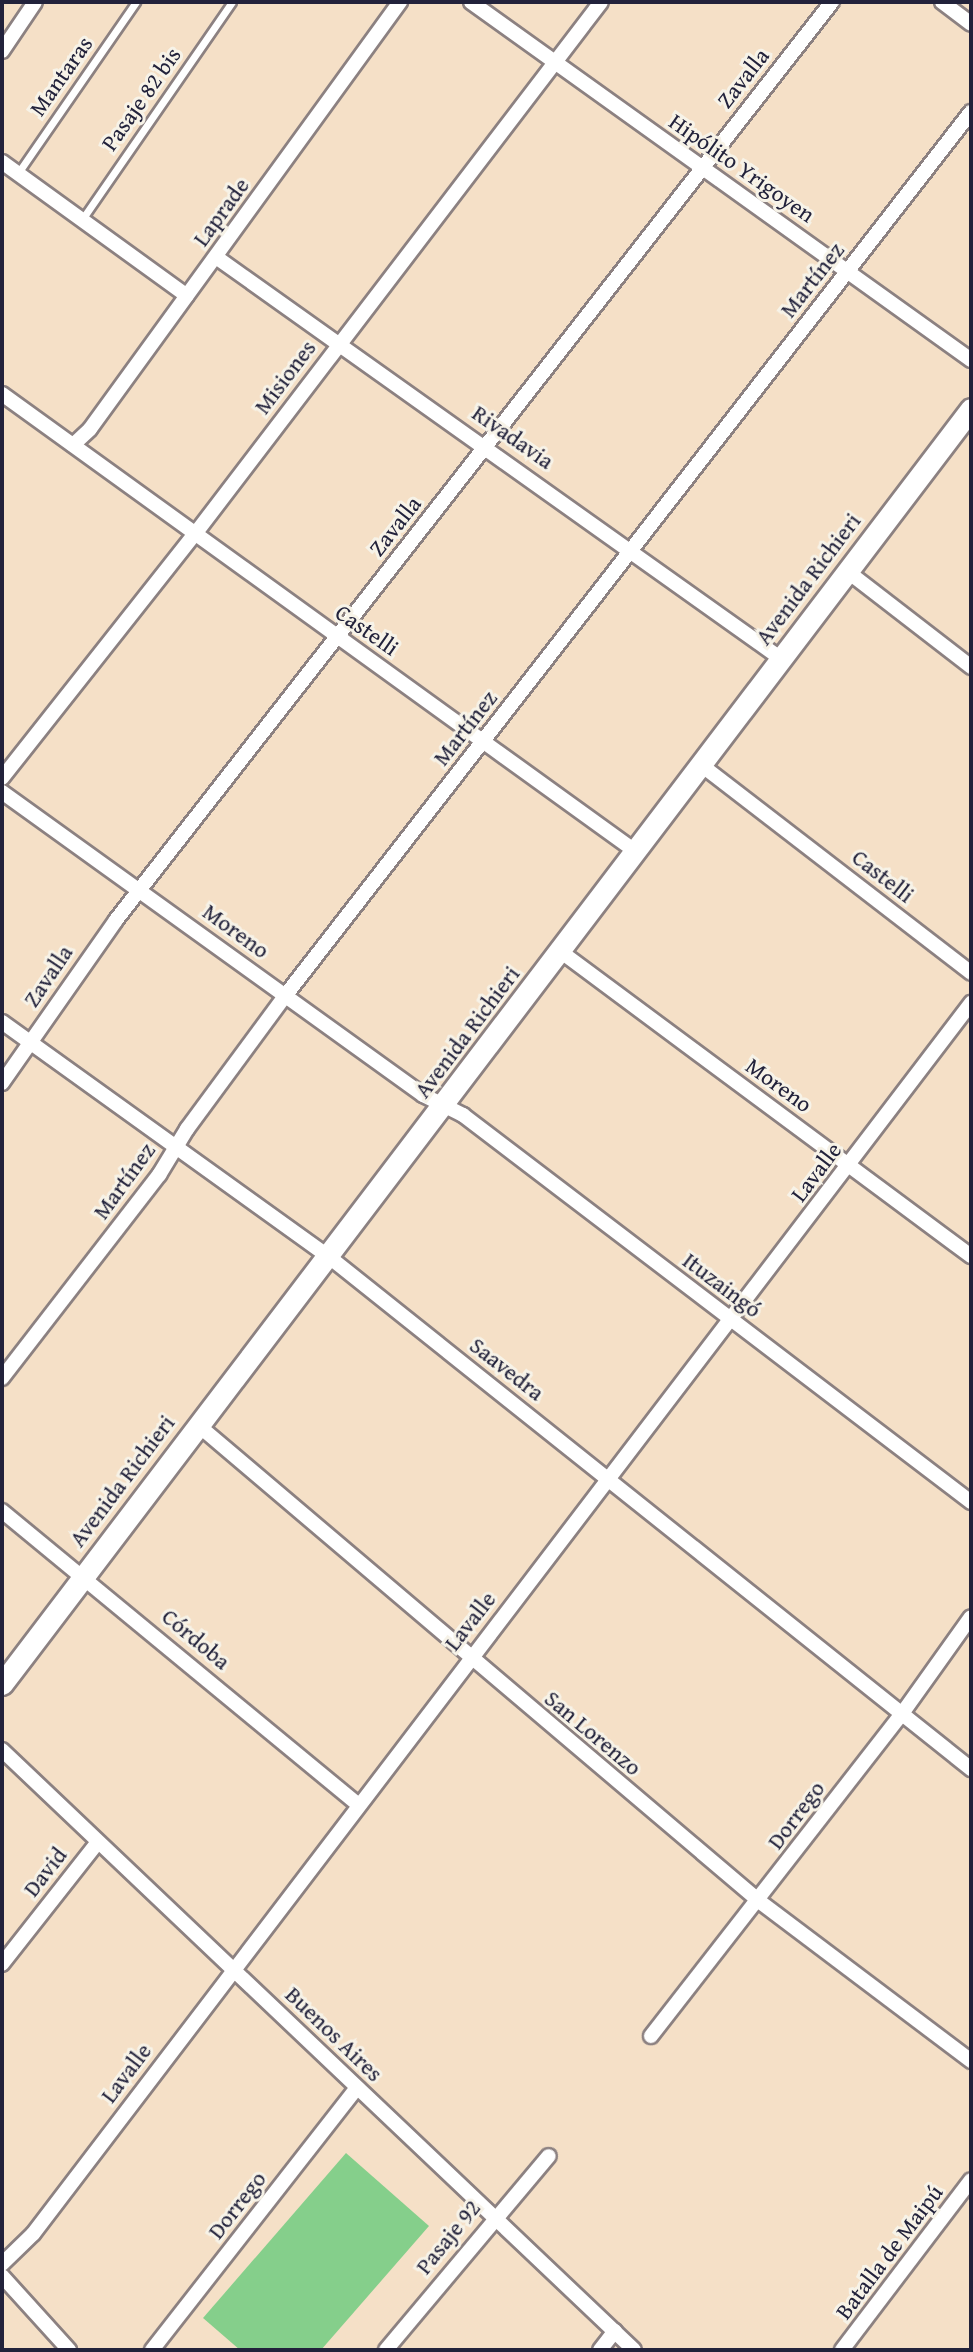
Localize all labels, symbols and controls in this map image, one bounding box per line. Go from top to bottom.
street label: Mantaras [24,31,98,121]
street label: Pasaje 82 bis [95,42,187,156]
street label: Zavalla [711,43,775,113]
street label: Hipólito Yrigoyen [664,108,820,228]
street label: Laprade [187,172,255,252]
street label: Martínez [774,237,850,323]
street label: Misiones [248,335,322,419]
street label: Rivadavia [467,399,559,475]
street label: Zavalla [363,491,427,561]
street label: Avenida Richieri [750,508,866,650]
street label: Castelli [330,598,404,662]
street label: Martínez [427,685,503,771]
street label: Castelli [847,843,919,909]
street label: Moreno [197,898,275,964]
street label: Zavalla [17,940,79,1012]
street label: Avenida Richieri [409,961,525,1103]
street label: Moreno [740,1052,818,1118]
street label: Martínez [87,1137,161,1225]
street label: Lavalle [785,1137,847,1207]
street label: Ituzaingó [677,1247,767,1323]
street label: Saavedra [464,1331,550,1407]
street label: Avenida Richieri [64,1410,180,1552]
street label: Lavalle [438,1586,502,1656]
street label: Córdoba [156,1603,236,1675]
street label: San Lorenzo [539,1685,647,1781]
street label: Dorrego [761,1775,831,1855]
street label: David [17,1842,73,1902]
street label: Buenos Aires [280,1981,388,2087]
street label: Lavalle [95,2038,157,2108]
street label: Dorrego [202,2166,272,2244]
street label: Batalla de Maipú [830,2179,948,2325]
street label: Pasaje 92 [410,2194,486,2280]

